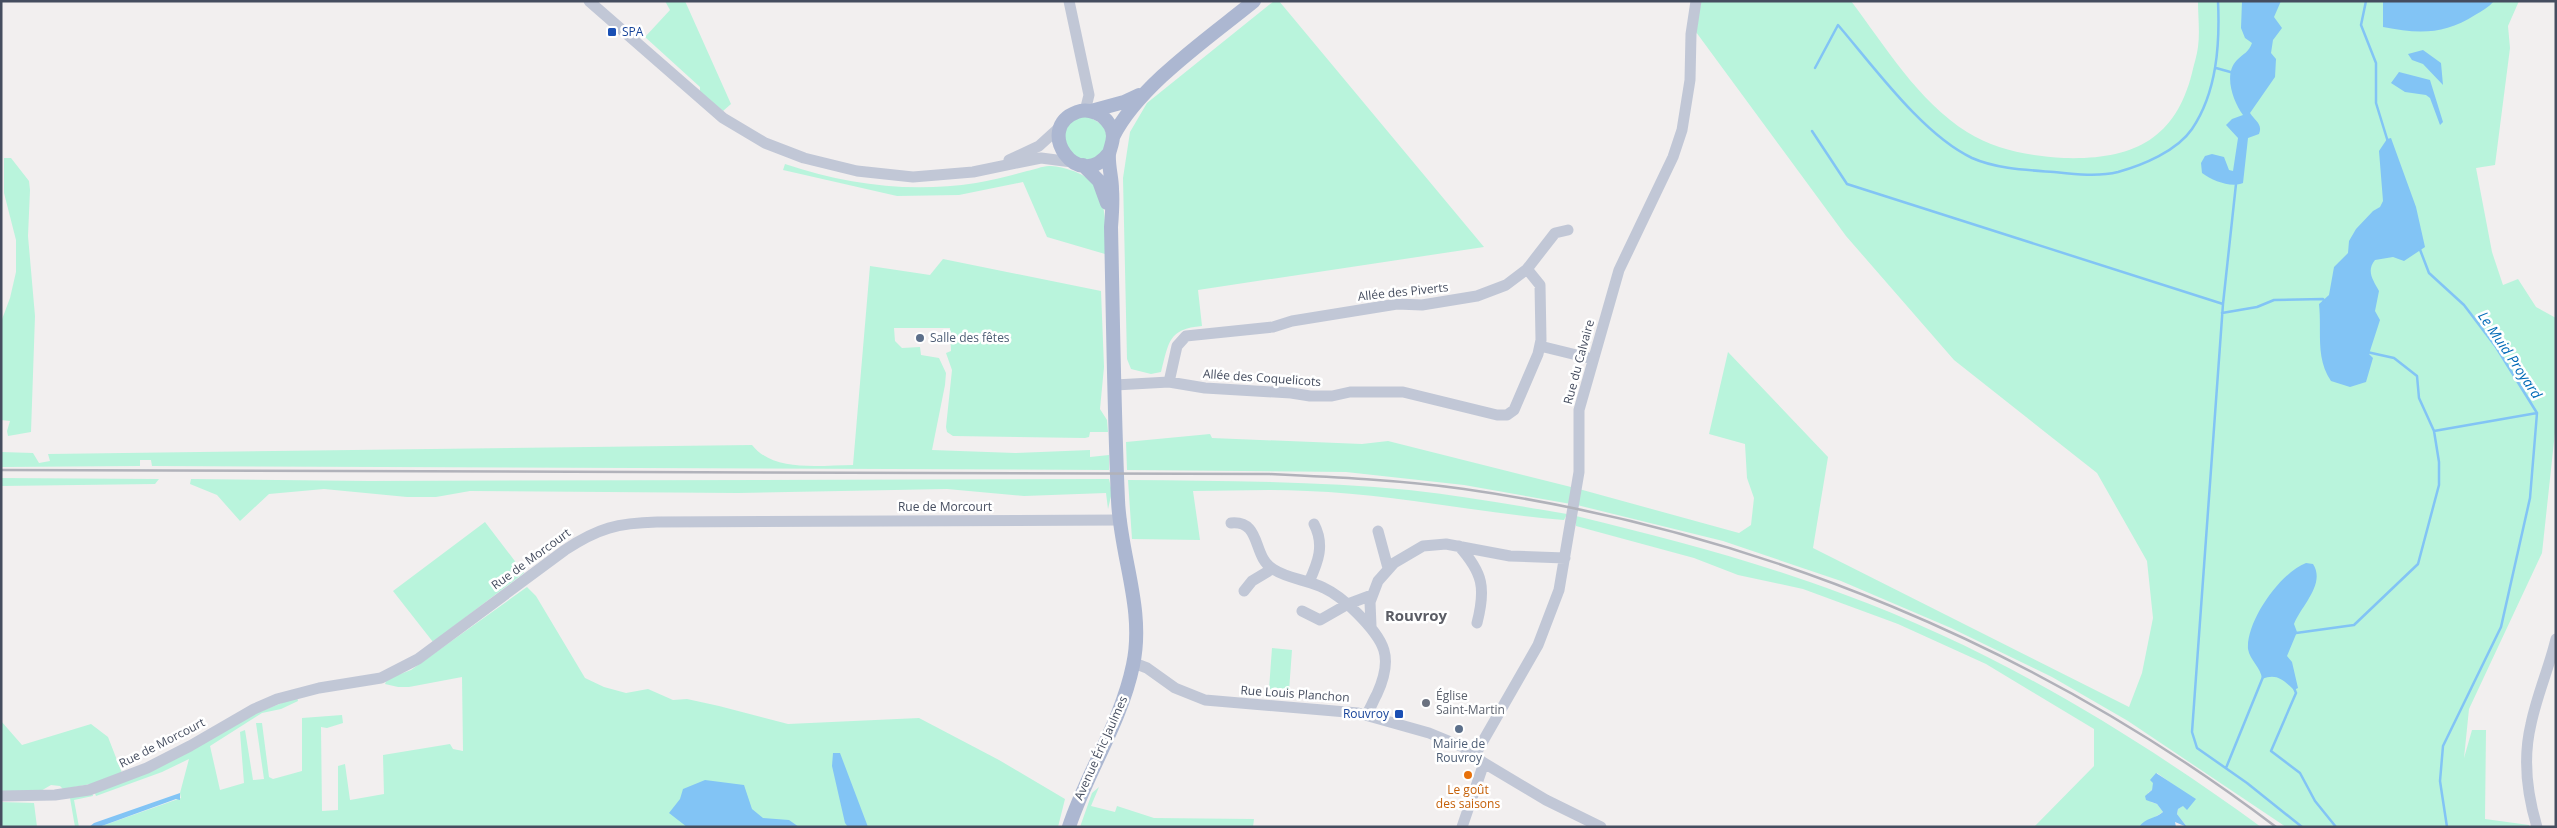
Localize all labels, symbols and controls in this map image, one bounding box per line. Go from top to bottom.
place label: SPA [622,23,644,40]
marker: SPA [606,26,618,38]
street label: Allée des Piverts [1357,278,1449,305]
water label: Le Muid Proyard [2474,307,2547,403]
street label: Rue du Calvaire [1559,317,1598,406]
place label: Salle des fêtes [930,329,1010,346]
marker: Salle des fêtes [914,332,926,344]
street label: Allée des Coquelicots [1202,365,1322,390]
street label: Rue de Morcourt [898,498,992,515]
street label: Rue de Morcourt [488,524,574,593]
district label: Rouvroy [1385,605,1448,625]
street label: Rue Louis Planchon [1240,681,1350,706]
place label: Église Saint-Martin [1436,687,1505,718]
street label: Avenue Éric Jaulmes [1070,693,1131,803]
marker: Église Saint-Martin [1420,697,1432,709]
place label: Rouvroy [1343,705,1390,722]
marker: Rouvroy [1393,708,1405,720]
street label: Rue de Morcourt [116,714,208,772]
marker: Mairie de Rouvroy [1453,723,1465,735]
place label: Mairie de Rouvroy [1433,735,1485,766]
marker: Le goût des saisons [1462,769,1474,781]
place label: Le goût des saisons [1436,781,1500,812]

